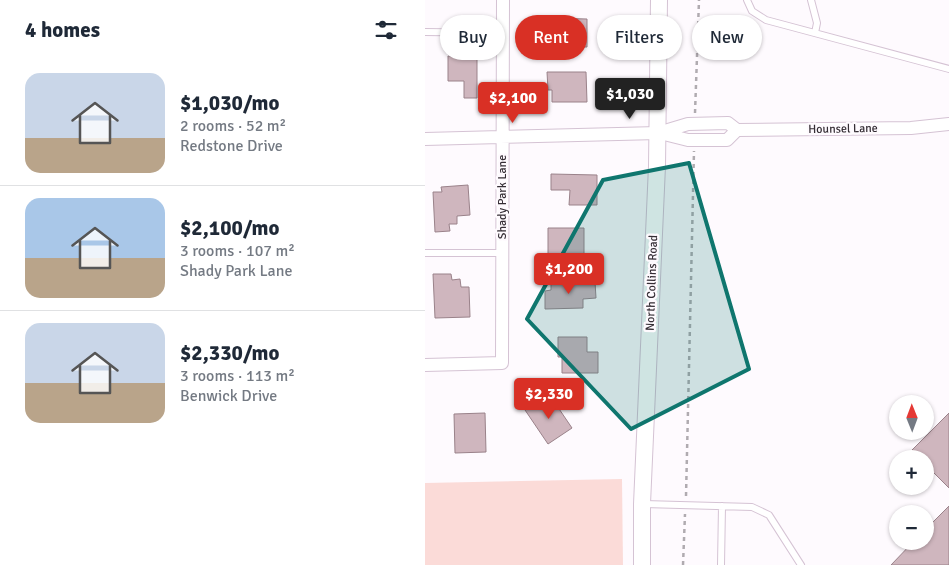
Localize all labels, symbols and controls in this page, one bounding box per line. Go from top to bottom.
chip: Buy [440,15,505,60]
chip: Rent [515,15,587,60]
chip: Filters [597,15,682,60]
chip: New [692,15,762,60]
icon: filters [372,16,400,44]
text: 4 homes [25,17,100,43]
pin: $1,030 [589,78,671,120]
pin: $2,100 [472,82,554,124]
text: $1,030 [606,84,654,104]
text: $2,100 [489,88,537,108]
text: $1,030/mo [180,90,279,116]
icon: home [65,93,125,153]
text: 2 rooms · 52 m² [180,116,286,136]
street label: Hounsel Lane [808,121,878,137]
text: Redstone Drive [180,136,283,156]
street label: Shady Park Lane [495,155,510,239]
text: $2,100/mo [180,215,279,241]
icon: home [65,218,125,278]
street label: North Collins Road [643,235,661,331]
text: 3 rooms · 107 m² [180,241,295,261]
pin: $1,200 [528,252,610,295]
text: $1,200 [545,259,593,279]
text: Shady Park Lane [180,261,292,281]
text: $2,330/mo [180,340,279,366]
icon: home [65,343,125,403]
text: 3 rooms · 113 m² [180,366,295,386]
pin: $2,330 [508,378,590,420]
text: $2,330 [525,384,573,404]
text: Benwick Drive [180,386,277,406]
north arrow [889,395,934,440]
map controls [889,395,934,550]
button: + [889,450,934,495]
button: − [889,505,934,550]

